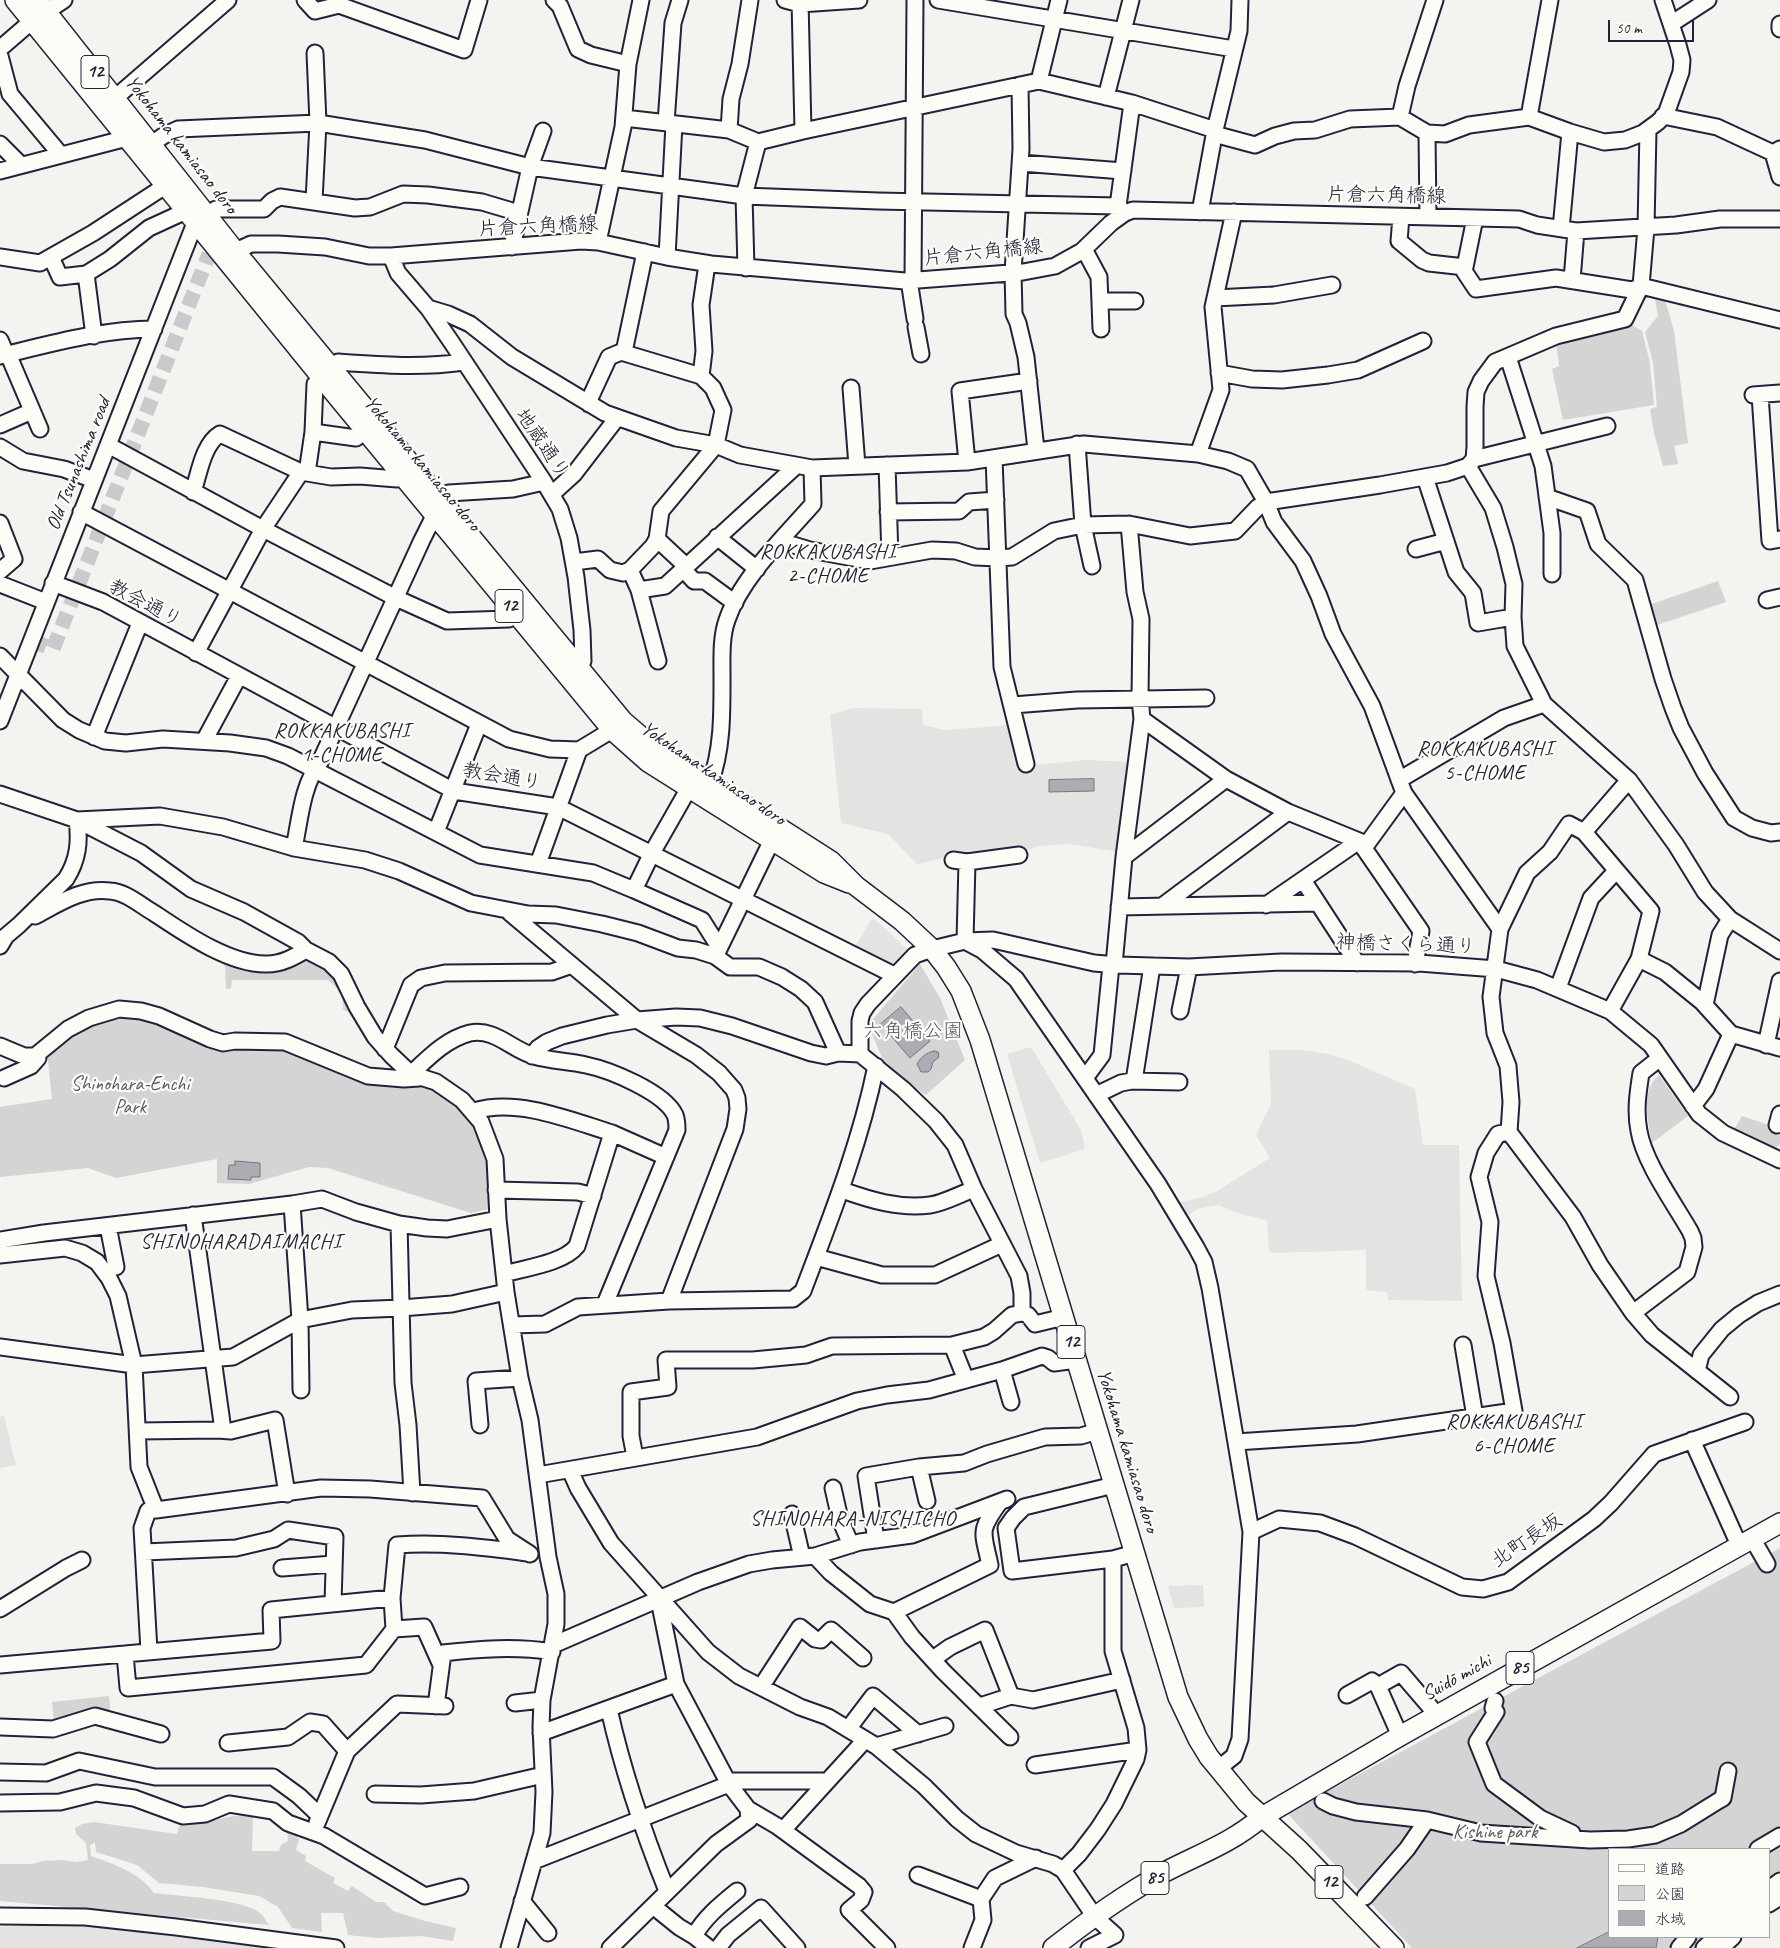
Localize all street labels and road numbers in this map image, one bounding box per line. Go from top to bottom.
road number: 12 [81,56,109,88]
street label: Yokohama kamiasao doro [119,71,243,219]
street label: 片倉六角橋線 [1326,183,1446,209]
street label: 片倉六角橋線 [477,212,599,242]
street label: 片倉六角橋線 [922,235,1044,271]
street label: Yokohama kamiasao doro [358,391,486,537]
street label: Old Tsunashima road [41,394,117,534]
street label: 地蔵通り [510,404,574,484]
street label: 教会通り [104,575,186,633]
road number: 12 [495,590,523,622]
street label: Yokohama kamiasao doro [636,717,790,831]
street label: 教会通り [461,758,543,796]
street label: 神橋さくら通り [1336,931,1476,959]
road number: 12 [1057,1325,1085,1358]
street label: Yokohama kamiasao doro [1091,1367,1163,1535]
street label: 北町長坂 [1487,1509,1567,1573]
street label: Suidō michi [1418,1649,1496,1707]
road number: 85 [1506,1652,1534,1685]
road number: 85 [1141,1862,1169,1895]
road number: 12 [1315,1865,1343,1898]

